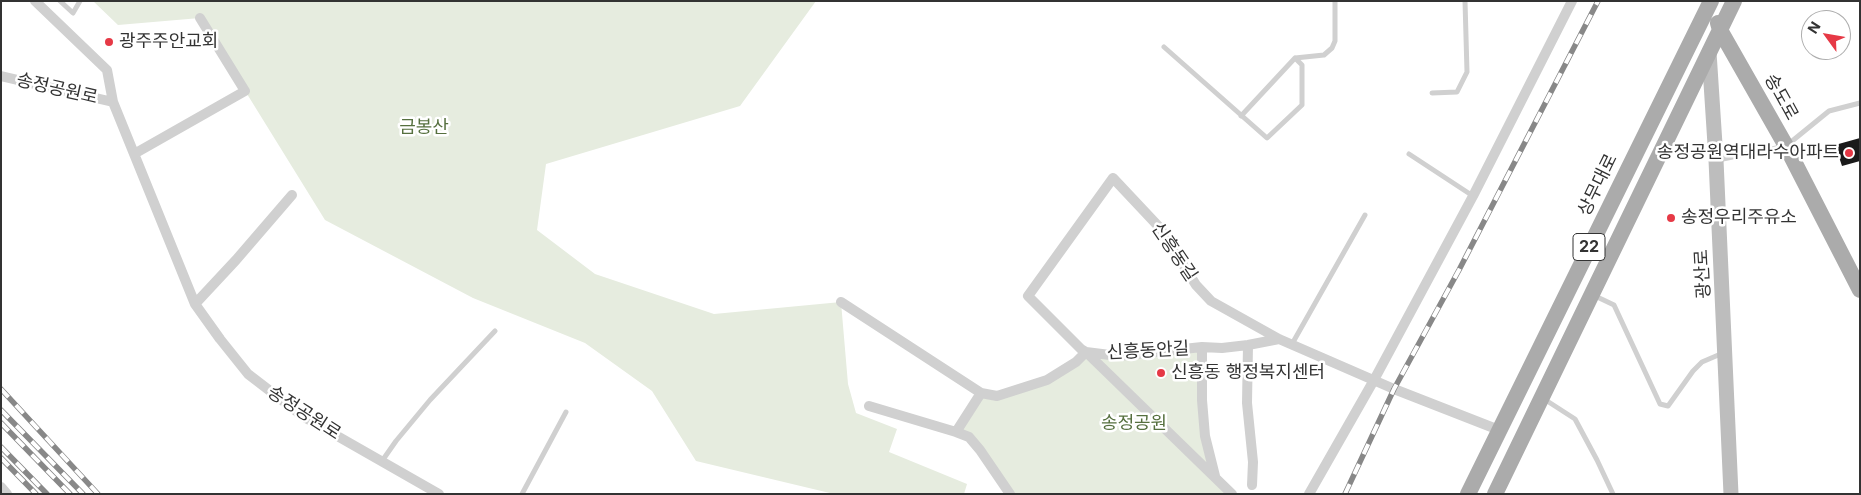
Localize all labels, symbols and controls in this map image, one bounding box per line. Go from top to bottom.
north arrow [1801,10,1851,60]
text: N [1804,18,1824,36]
place label: 광주주안교회 [119,31,218,53]
marker: 광주주안교회 [103,36,115,48]
street label: 송정공원로 [14,69,100,109]
street label: 송도로 [1760,70,1802,124]
park label: 금봉산 [399,117,449,139]
place label: 송정공원역대라수아파트 [1657,142,1839,164]
marker: 송정공원역대라수아파트 [1843,147,1855,159]
street label: 상무대로 [1574,150,1622,220]
place label: 송정우리주유소 [1681,207,1797,229]
marker: 송정우리주유소 [1665,212,1677,224]
street label: 신흥동길 [1147,219,1201,285]
road number: 22 [1573,233,1605,260]
street label: 광산로 [1691,249,1715,299]
street label: 신흥동안길 [1106,338,1190,364]
place label: 신흥동 행정복지센터 [1171,362,1325,384]
marker: 신흥동 행정복지센터 [1155,367,1167,379]
street label: 송정공원로 [263,381,345,445]
park label: 송정공원 [1101,413,1167,435]

